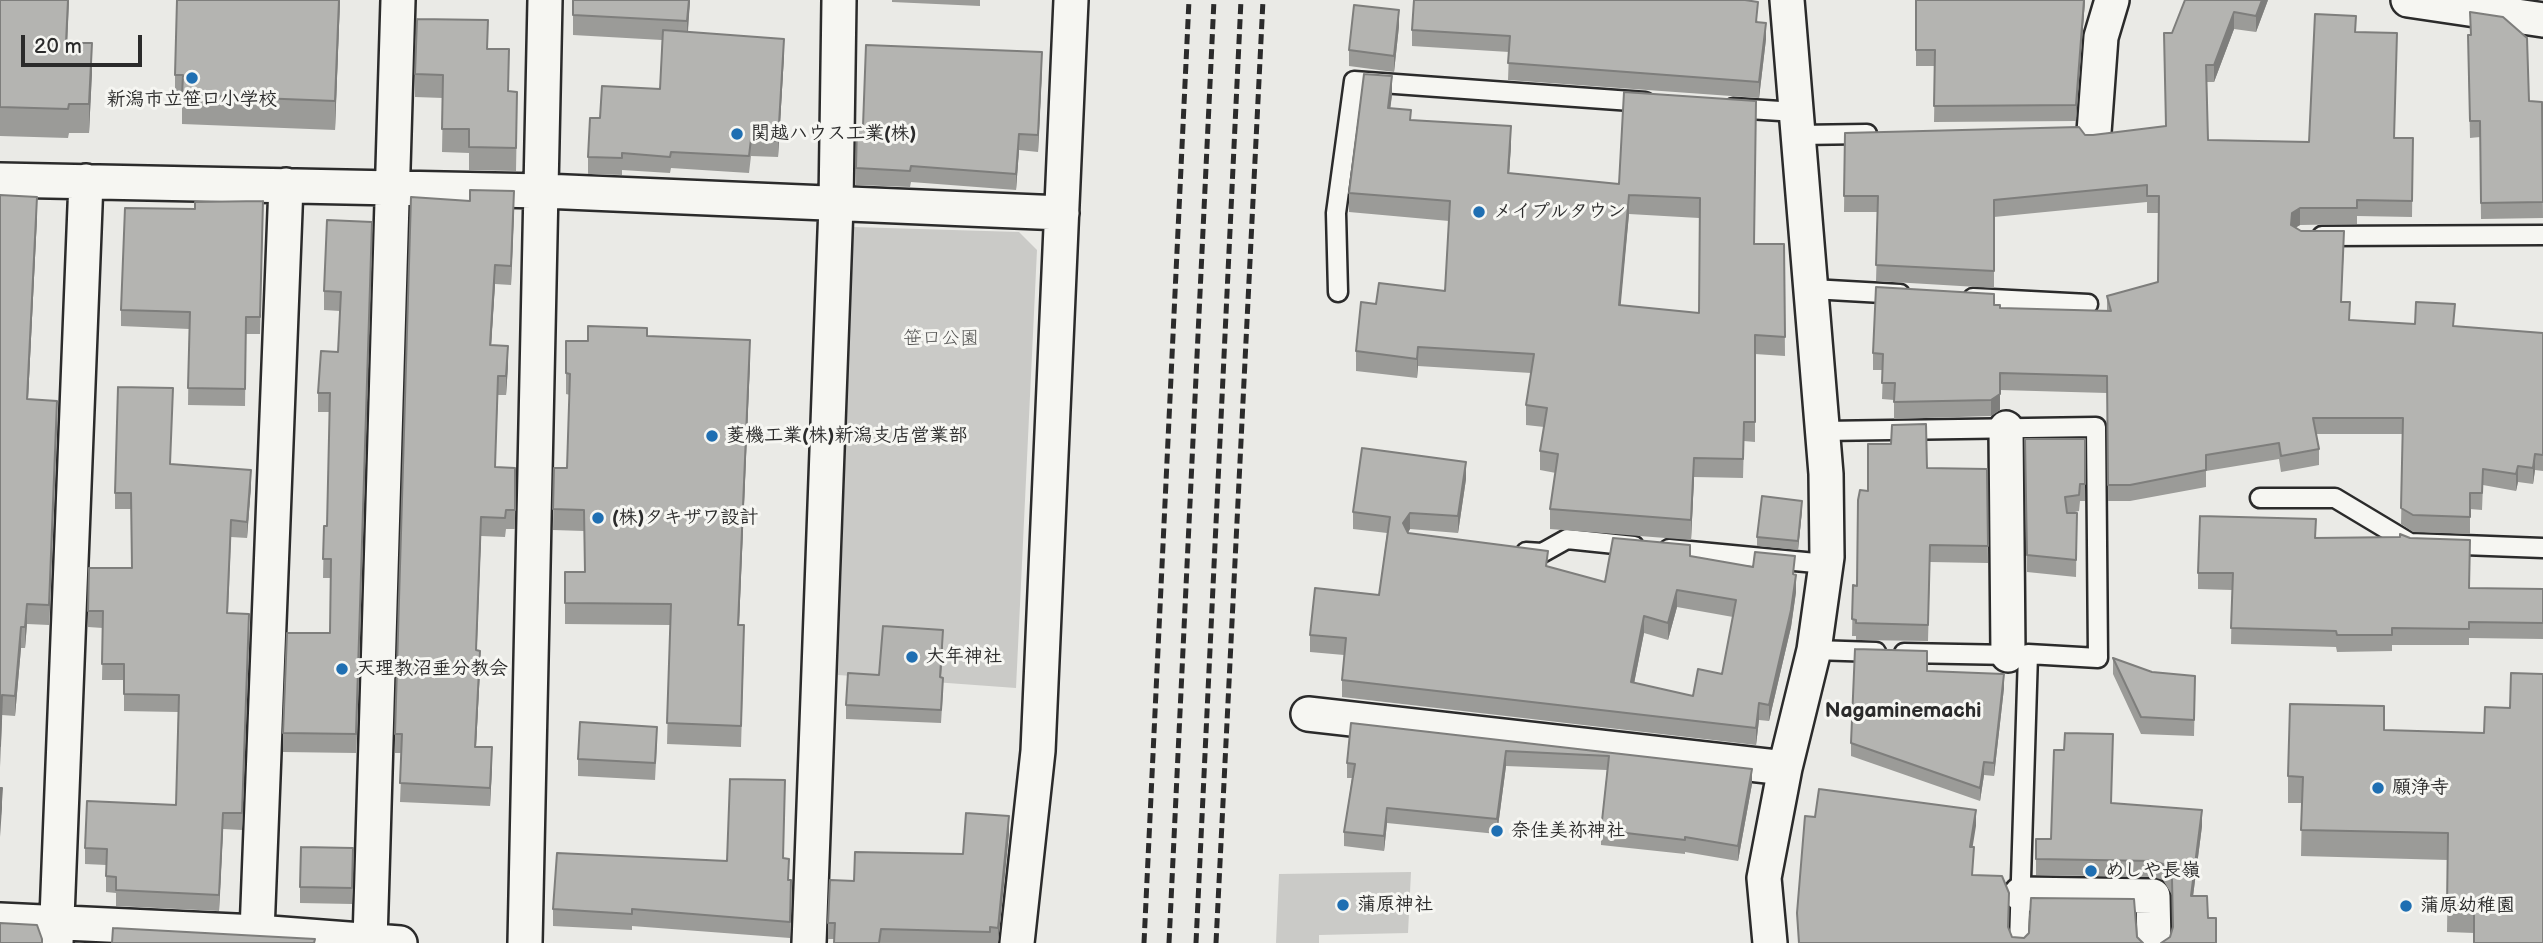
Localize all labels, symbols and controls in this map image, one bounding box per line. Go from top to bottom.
scale bar [24,21,145,65]
text: 20 m [34,34,82,59]
marker: 新潟市立笹口小学校 [184,70,200,86]
place label: 新潟市立笹口小学校 [107,89,277,111]
place label: 関越ハウス工業(株) [751,123,916,145]
marker: 関越ハウス工業(株) [729,126,745,142]
place label: メイプルタウン [1493,201,1626,223]
marker: メイプルタウン [1471,204,1487,220]
park label: 笹口公園 [903,328,979,350]
place label: 菱機工業(株)新潟支店営業部 [726,425,967,447]
marker: 菱機工業(株)新潟支店営業部 [704,428,720,444]
place label: (株)タキザワ設計 [612,507,758,529]
marker: (株)タキザワ設計 [590,510,606,526]
place label: 大年神社 [926,646,1002,668]
marker: 大年神社 [904,649,920,665]
place label: 天理教沼垂分教会 [356,658,508,680]
marker: 天理教沼垂分教会 [334,661,350,677]
district label: Nagaminemachi [1825,699,1981,725]
place label: 願浄寺 [2392,777,2449,799]
marker: 願浄寺 [2370,780,2386,796]
place label: 奈佳美祢神社 [1511,820,1625,842]
marker: 奈佳美祢神社 [1489,823,1505,839]
place label: めしや長嶺 [2105,860,2200,882]
marker: めしや長嶺 [2083,863,2099,879]
place label: 蒲原神社 [1357,894,1433,916]
place label: 蒲原幼稚園 [2420,895,2515,917]
marker: 蒲原神社 [1335,897,1351,913]
marker: 蒲原幼稚園 [2398,898,2414,914]

